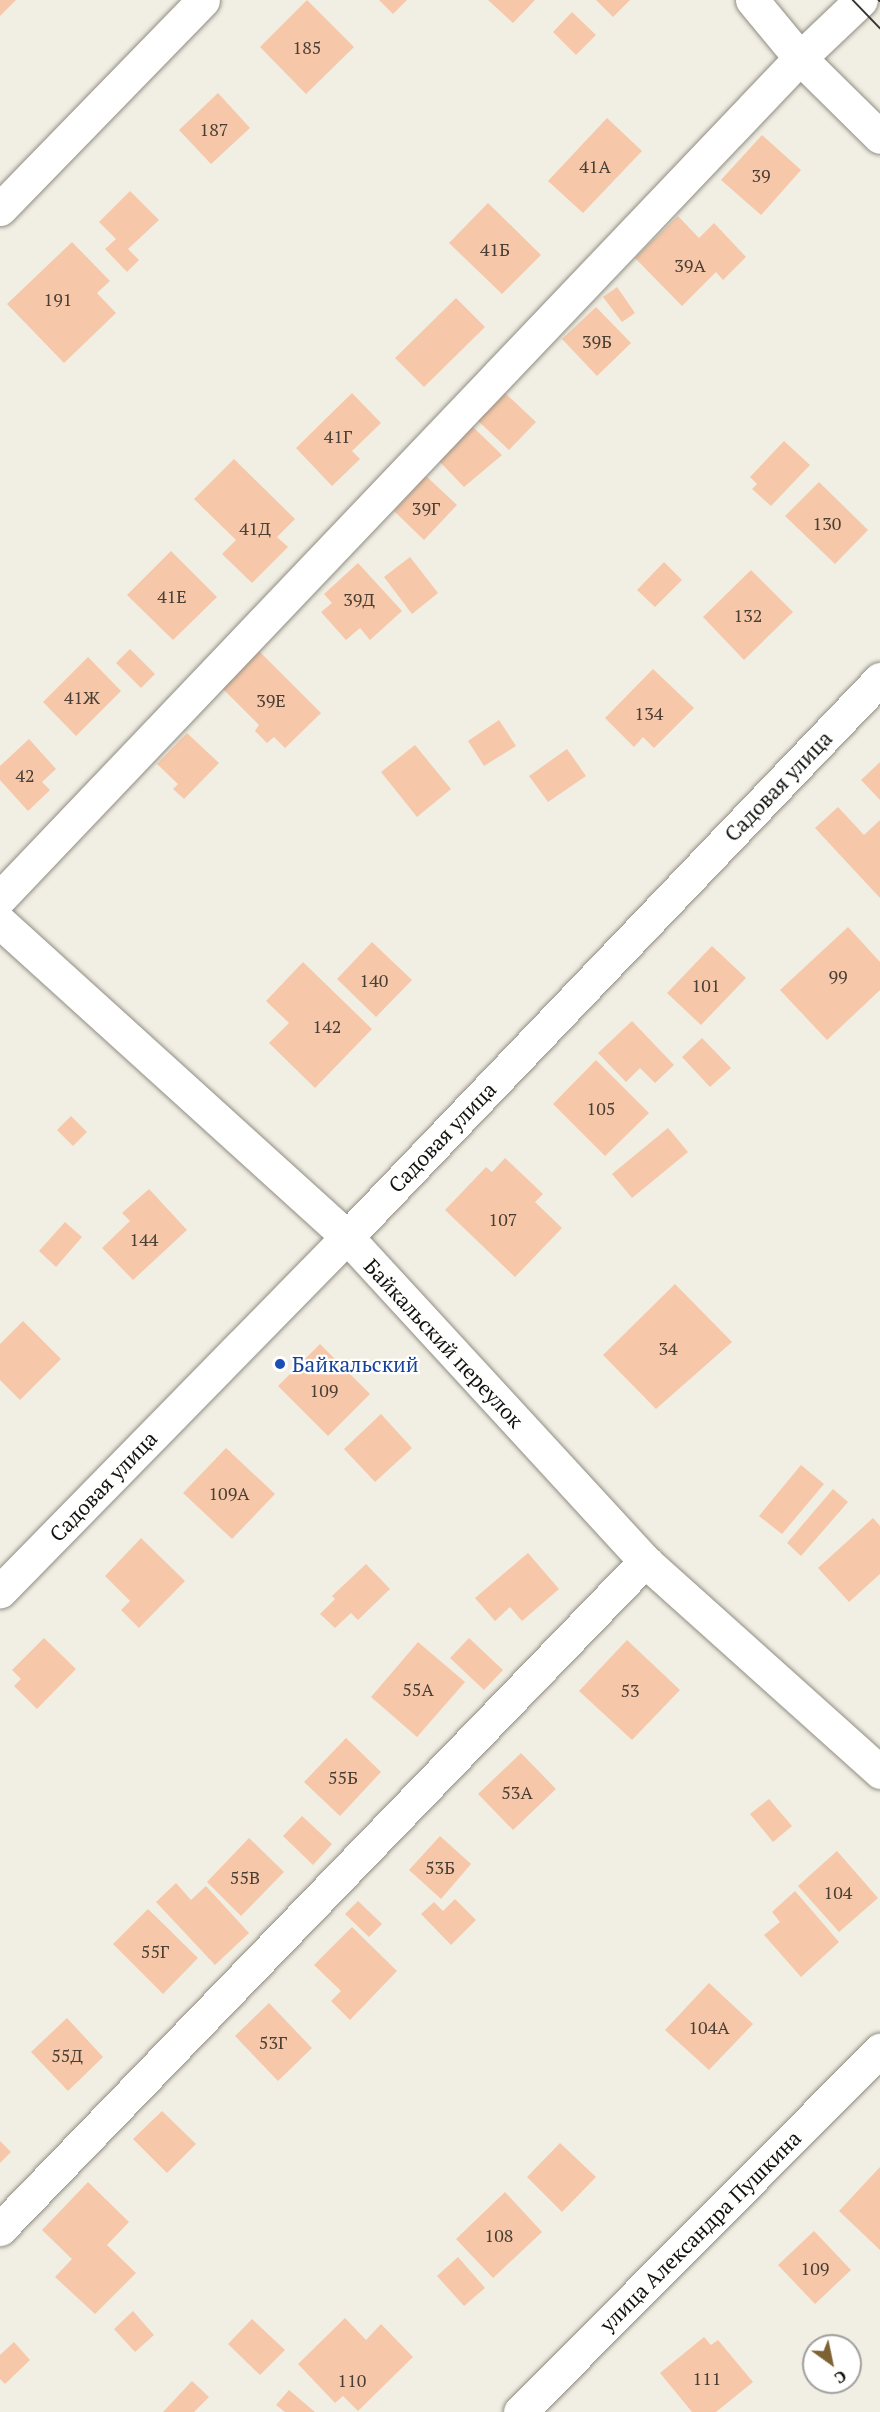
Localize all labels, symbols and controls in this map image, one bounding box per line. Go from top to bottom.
house number: 185 [293,36,321,58]
house number: 187 [200,118,228,140]
house number: 41А [579,155,611,177]
house number: 39 [751,164,771,186]
house number: 41Б [480,238,510,260]
house number: 39А [674,254,706,276]
house number: 191 [44,288,72,310]
house number: 39Б [582,330,612,352]
house number: 41Г [324,425,352,447]
house number: 39Г [412,497,440,519]
house number: 130 [813,512,841,534]
house number: 41Д [239,517,271,539]
house number: 41Е [157,585,187,607]
house number: 39Д [343,588,375,610]
house number: 132 [734,604,762,626]
house number: 41Ж [64,686,100,708]
house number: 39Е [256,689,286,711]
house number: 134 [635,702,663,724]
street label: Садовая улица [719,726,837,846]
house number: 42 [15,764,35,786]
house number: 99 [828,965,848,987]
house number: 140 [360,969,388,991]
house number: 101 [692,974,720,996]
house number: 142 [313,1015,341,1037]
street label: Садовая улица [383,1077,501,1197]
house number: 105 [587,1097,615,1119]
house number: 107 [489,1208,517,1230]
house number: 144 [130,1228,158,1250]
street label: Байкальский переулок [359,1253,529,1433]
house number: 34 [658,1337,678,1359]
place label: Байкальский [292,1351,419,1377]
marker: Байкальский [273,1357,287,1371]
house number: 109 [310,1379,338,1401]
street label: Садовая улица [44,1426,162,1546]
house number: 109А [208,1482,250,1504]
house number: 55А [402,1678,434,1700]
house number: 53 [620,1679,640,1701]
house number: 55Б [328,1766,358,1788]
house number: 53А [501,1781,533,1803]
house number: 53Б [425,1856,455,1878]
house number: 55В [230,1866,260,1888]
house number: 104 [824,1881,852,1903]
house number: 55Г [141,1940,169,1962]
house number: 104А [688,2016,730,2038]
house number: 53Г [259,2031,287,2053]
house number: 55Д [51,2044,83,2066]
street label: улица Александра Пушкина [594,2125,806,2337]
house number: 108 [485,2224,513,2246]
house number: 109 [801,2257,829,2279]
north arrow [802,2334,862,2394]
text: С [830,2365,851,2389]
house number: 111 [693,2367,721,2389]
house number: 110 [338,2369,366,2391]

